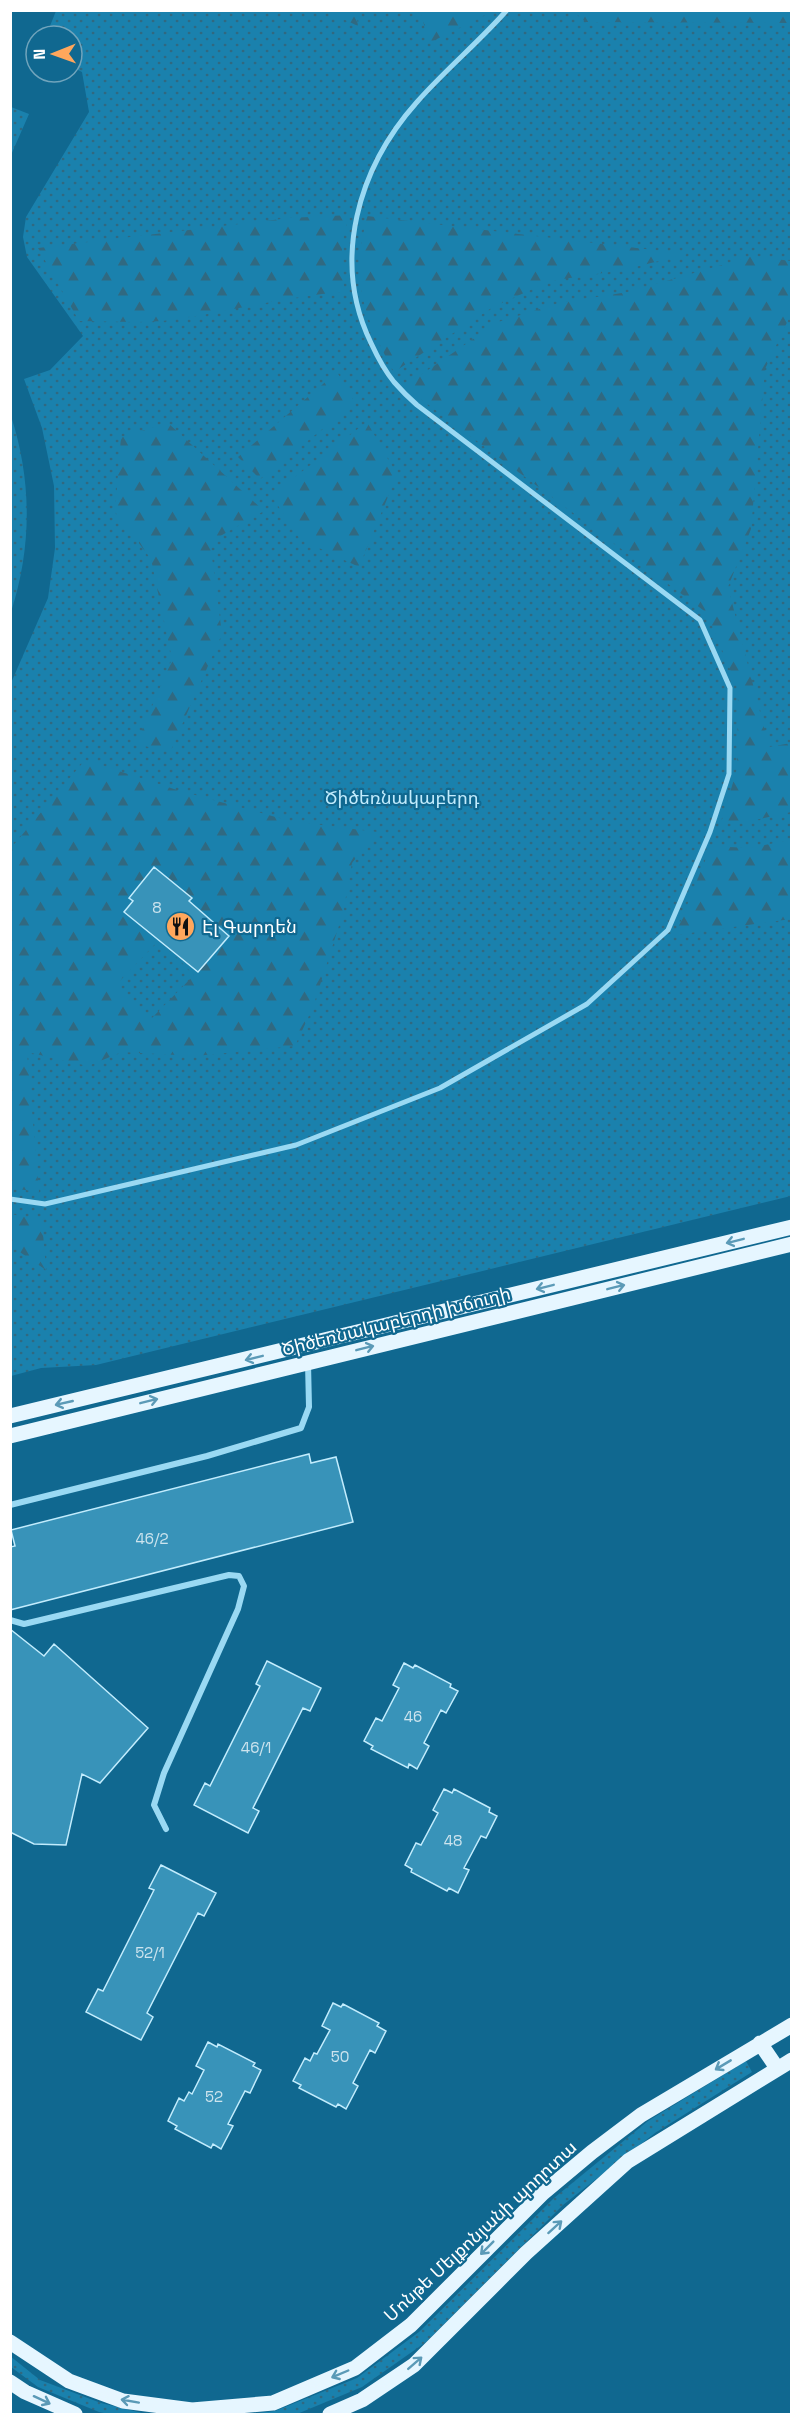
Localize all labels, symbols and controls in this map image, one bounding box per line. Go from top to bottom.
north arrow [24,24,84,84]
text: N [29,49,50,60]
park label: Ծիծեռնակաբերդ [325,786,480,809]
house number: 8 [152,898,162,917]
restaurant icon: Էլ Գարդեն [165,910,197,942]
place label: Էլ Գարդեն [202,915,297,938]
one-way arrow [726,1235,745,1247]
street label: Ծիծեռնակաբերդի խճուղի [279,1281,513,1361]
one-way arrow [606,1281,625,1293]
one-way arrow [536,1282,555,1294]
one-way arrow [355,1342,374,1354]
one-way arrow [244,1352,263,1364]
one-way arrow [139,1395,158,1407]
one-way arrow [55,1398,74,1410]
house number: 46/2 [135,1529,169,1548]
house number: 46 [404,1707,422,1726]
house number: 46/1 [241,1738,271,1757]
house number: 48 [444,1831,462,1850]
house number: 52/1 [135,1943,165,1962]
house number: 50 [331,2047,349,2066]
one-way arrow [715,2060,732,2072]
house number: 52 [205,2087,223,2106]
street label: Մոնթե Մելքոնյանի պողոտա [379,2136,581,2326]
one-way arrow [547,2220,562,2234]
one-way arrow [480,2241,494,2256]
one-way arrow [407,2356,422,2370]
one-way arrow [331,2369,349,2380]
one-way arrow [33,2394,51,2406]
one-way arrow [121,2396,141,2407]

